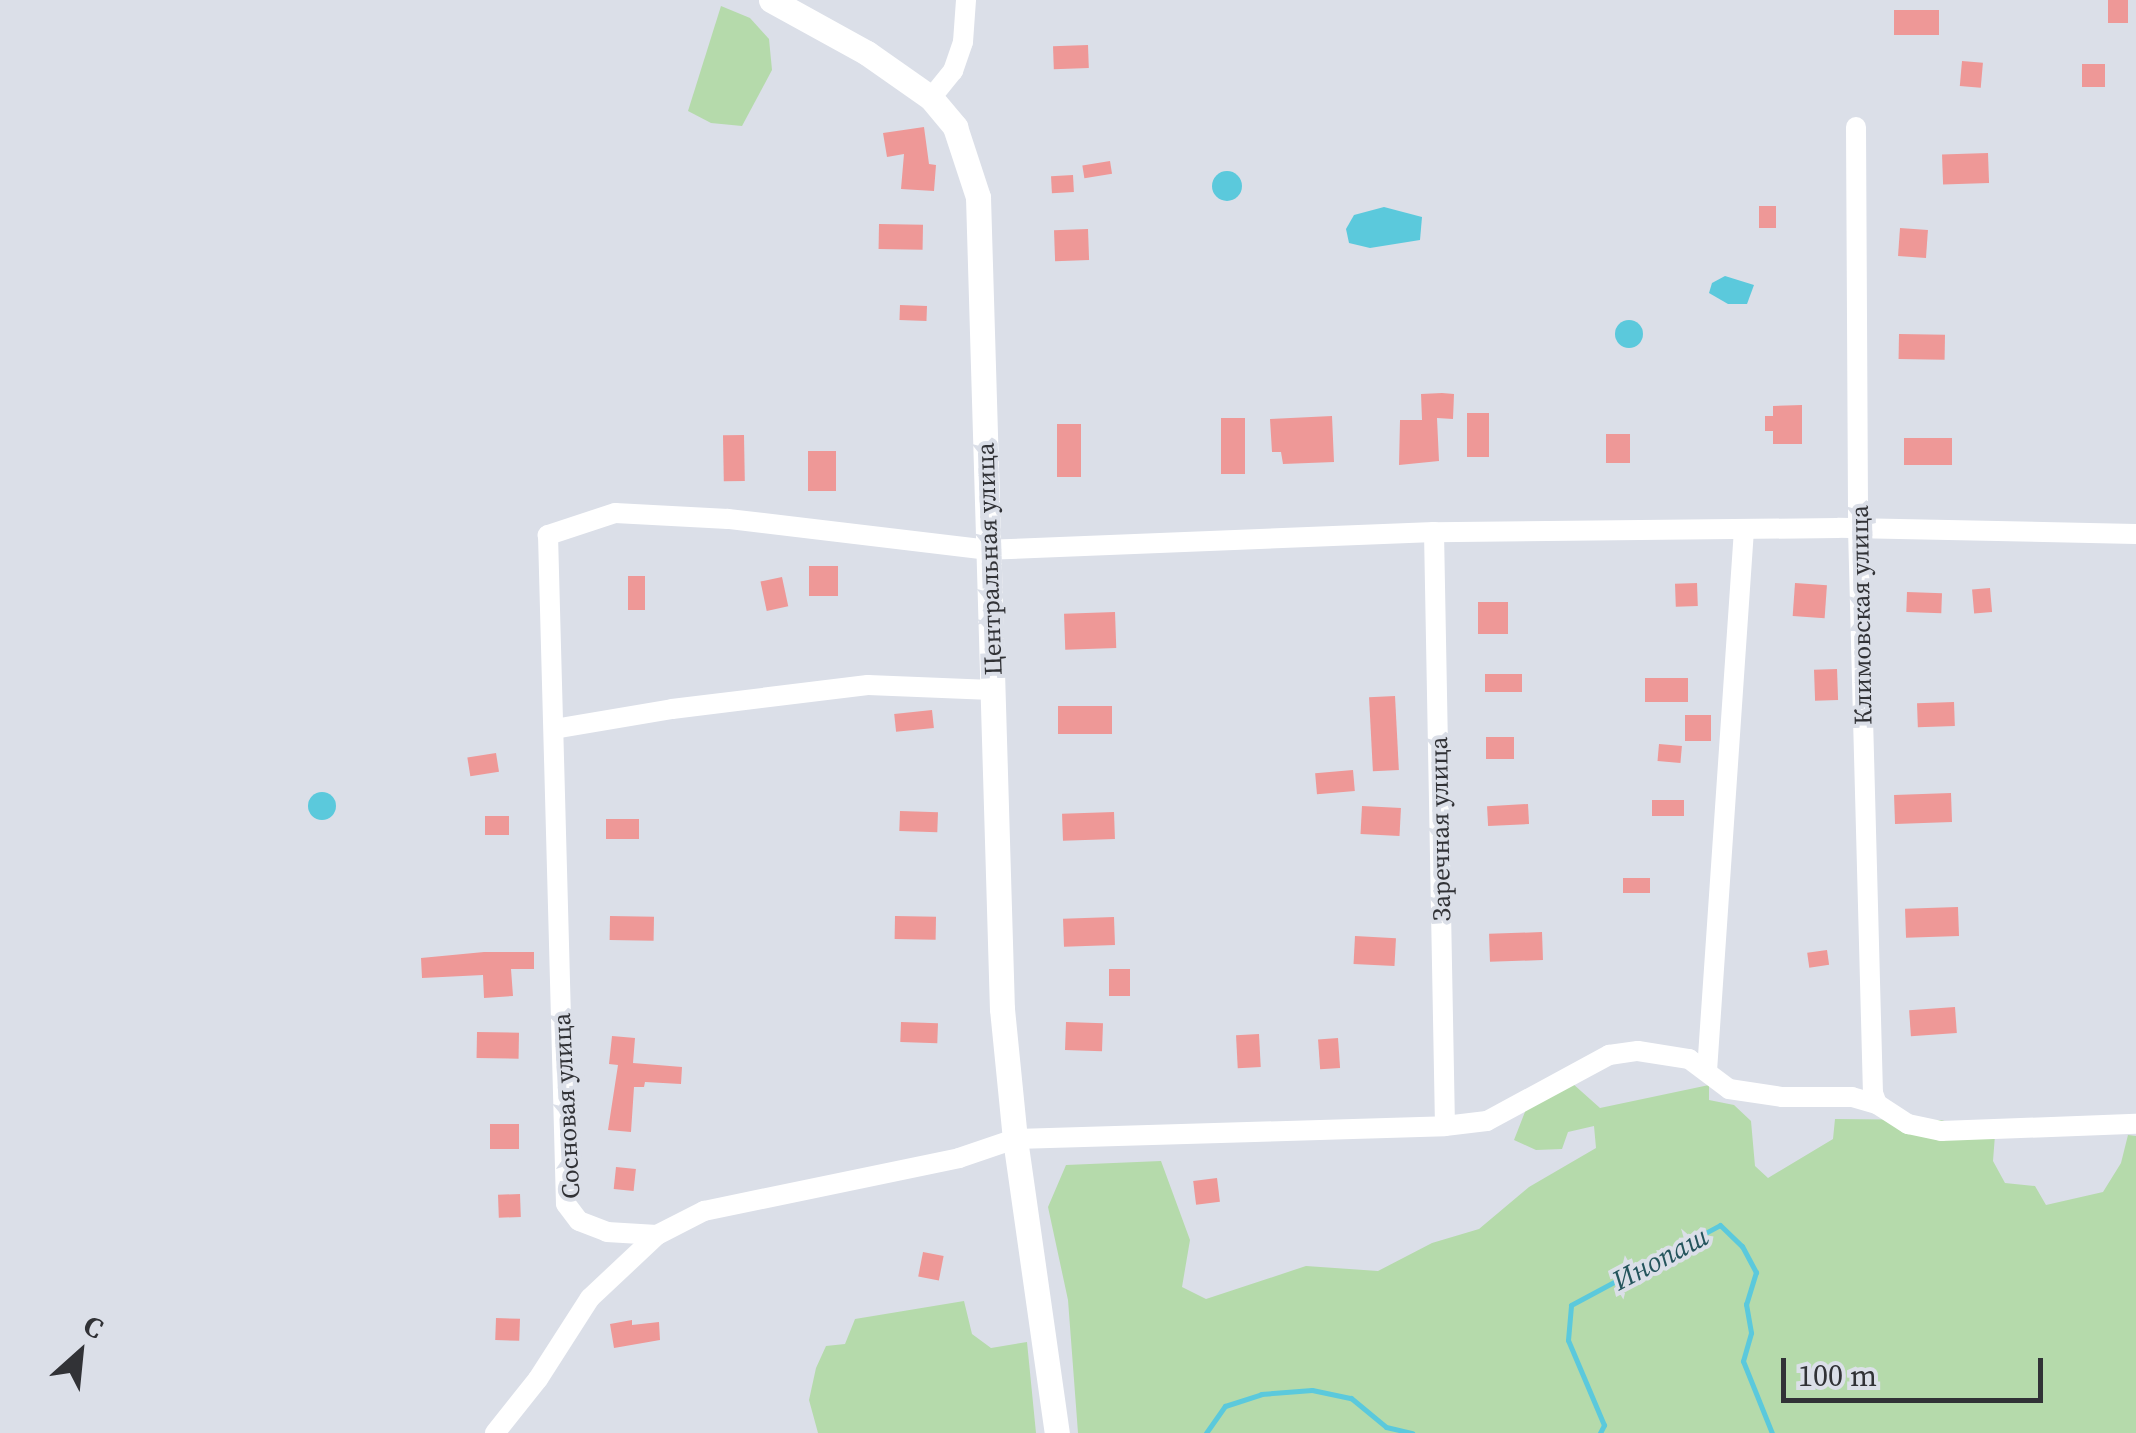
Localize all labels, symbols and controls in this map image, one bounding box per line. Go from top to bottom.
street label: Центральная улица [970,442,1008,676]
street label: Климовская улица [1844,505,1878,725]
street label: Заречная улица [1423,736,1457,922]
street label: Сосновая улица [546,1012,586,1200]
water label: Инопаш [1606,1219,1714,1297]
north arrow [30,1303,130,1403]
text: С [77,1305,110,1347]
scale bar [1786,1338,2048,1400]
text: 100 m [1798,1355,1877,1396]

